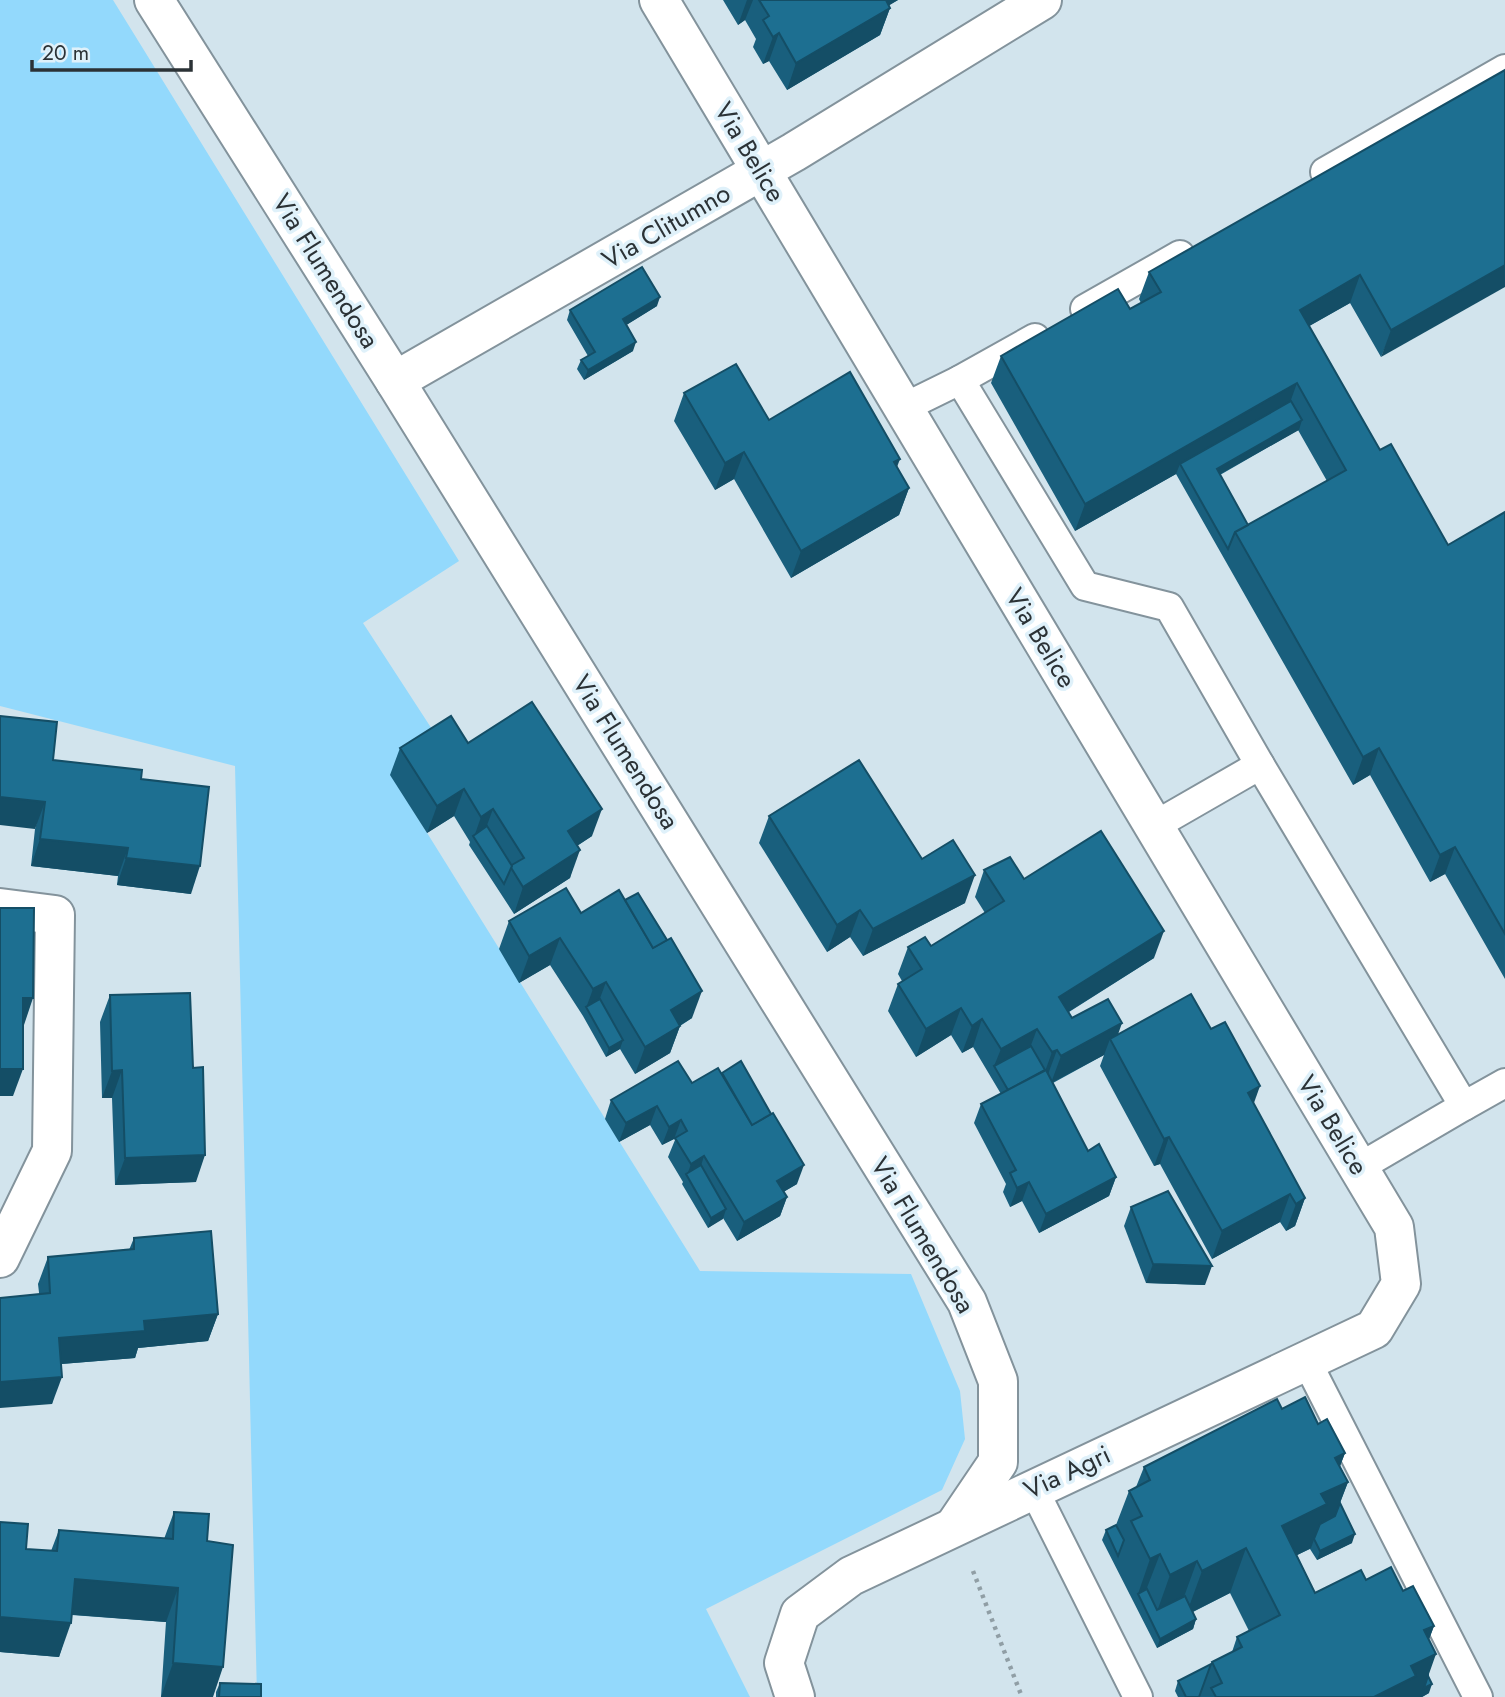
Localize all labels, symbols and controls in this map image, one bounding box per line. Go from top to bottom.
scale bar [32,28,191,72]
text: 20 m [42,38,89,68]
street label: Via Belice [705,95,795,209]
street label: Via Clitumno [595,174,737,278]
street label: Via Flumendosa [263,186,389,356]
street label: Via Belice [996,581,1086,695]
street label: Via Flumendosa [563,667,689,837]
street label: Via Belice [1288,1068,1378,1182]
street label: Via Flumendosa [861,1150,985,1320]
street label: Via Agri [1017,1435,1117,1509]

